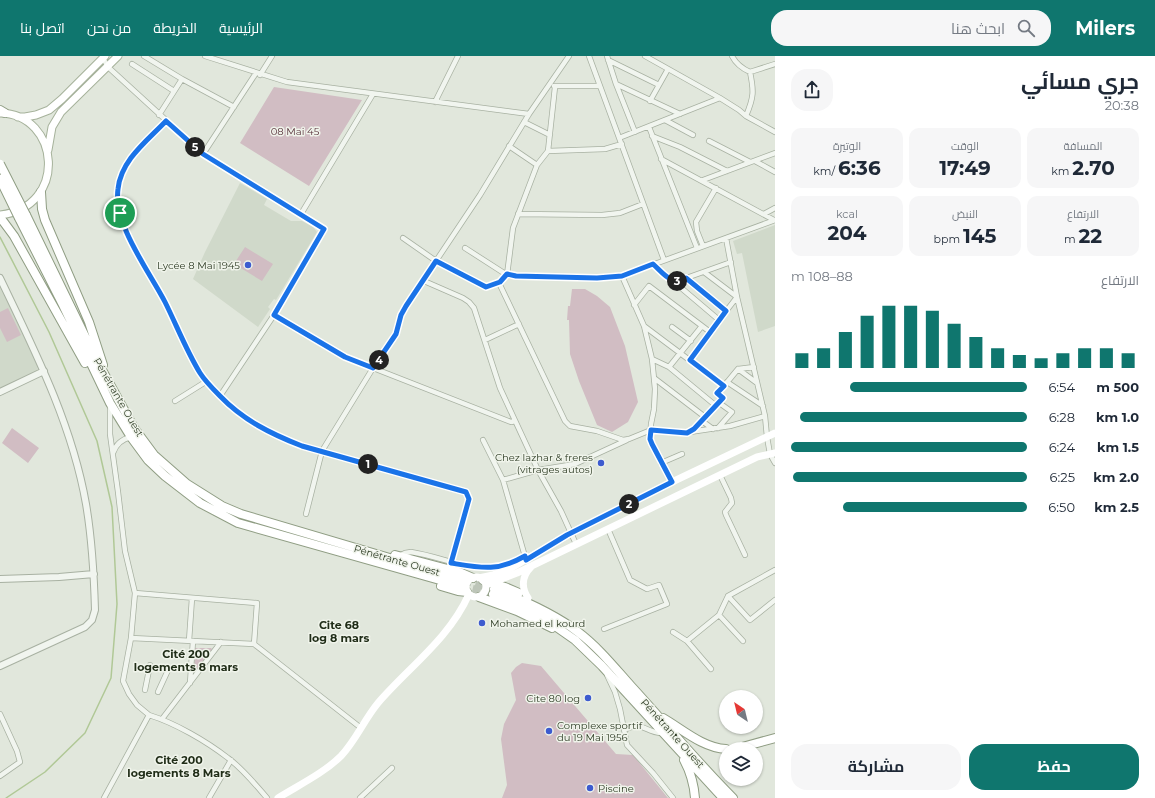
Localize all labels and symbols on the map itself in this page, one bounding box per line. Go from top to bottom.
park label: 08 Mai 45 [271,125,320,138]
pin: 5 [185,137,205,157]
pin [103,196,137,230]
place label: Lycée 8 Mai 1945 [157,259,240,272]
marker: Lycée 8 Mai 1945 [243,260,253,270]
pin: 3 [667,271,687,291]
pin: 4 [369,350,389,370]
street label: Pénétrante Ouest [91,356,146,439]
place label: Chez lazhar & freres (vitrages autos) [495,451,593,476]
pin: 1 [358,454,378,474]
marker: Chez lazhar & freres (vitrages autos) [596,458,606,468]
pin: 2 [619,494,639,514]
street label: Pénétrante Ouest [352,542,441,579]
place label: Mohamed el kourd [490,617,585,630]
district label: Cite 68 log 8 mars [309,618,369,645]
marker: Mohamed el kourd [477,618,487,628]
district label: Cité 200 logements 8 mars [134,647,238,674]
north arrow [719,690,763,734]
place label: Cite 80 log [526,692,580,705]
marker: Cite 80 log [583,693,593,703]
street label: Pénétrante Ouest [638,696,707,771]
place label: Complexe sportif du 19 Mai 1956 [557,719,643,744]
marker: Complexe sportif du 19 Mai 1956 [544,726,554,736]
district label: Cité 200 logements 8 Mars [127,753,231,780]
place label: Piscine [598,782,634,795]
marker: Piscine [585,783,595,793]

